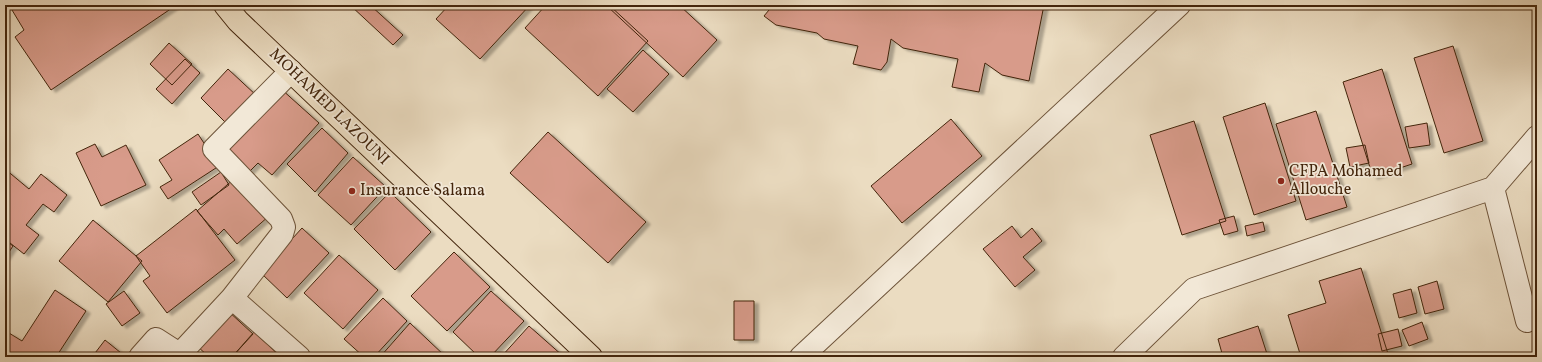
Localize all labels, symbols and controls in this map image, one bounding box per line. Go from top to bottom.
street label: MOHAMED LAZOUNI [264,44,394,170]
place label: CFPA Mohamed Allouche [1289,161,1403,201]
marker: CFPA Mohamed Allouche [1276,176,1286,186]
place label: Insurance Salama [360,180,485,202]
marker: Insurance Salama [347,186,357,196]

